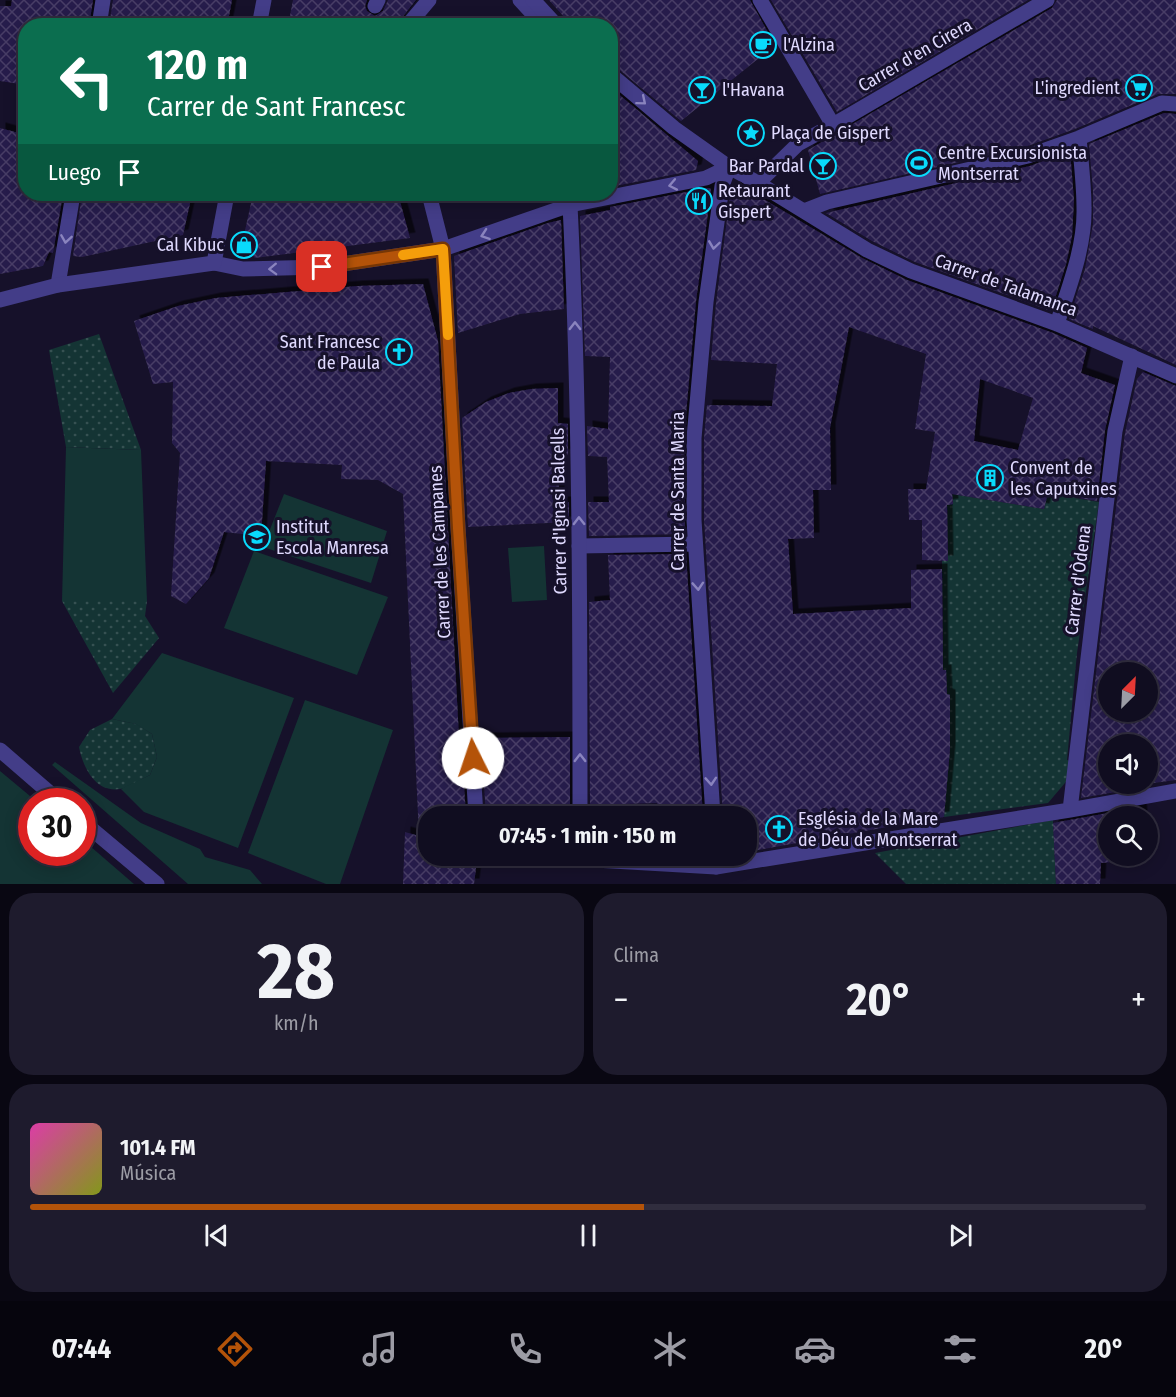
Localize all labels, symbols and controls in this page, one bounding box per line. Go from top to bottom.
street label: Carrer d'en Cirera [854,13,976,96]
cafe icon: l'Alzina [748,30,778,60]
place label: l'Alzina [783,34,835,56]
text: 120 m [147,40,248,90]
icon: left [48,42,126,120]
supermarket icon: L'ingredient [1124,73,1154,103]
bar icon: l'Havana [687,75,717,105]
place label: L'ingredient [1035,77,1120,99]
place label: l'Havana [722,79,785,101]
text: Carrer de Sant Francesc [147,91,405,123]
one-way arrow [635,94,646,105]
place icon: Plaça de Gispert [736,118,766,148]
place label: Plaça de Gispert [771,122,890,144]
place label: Centre Excursionista Montserrat [938,142,1087,185]
sports icon: Centre Excursionista Montserrat [904,148,934,178]
bar icon: Bar Pardal [808,151,838,181]
place label: Bar Pardal [729,155,804,177]
icon: arrive [113,156,146,189]
text: Luego [48,159,101,186]
one-way arrow [668,178,678,191]
place label: Retaurant Gispert [718,180,790,223]
restaurant icon: Retaurant Gispert [684,186,714,216]
one-way arrow [480,227,491,240]
shop icon: Cal Kibuc [229,230,259,260]
one-way arrow [60,234,72,244]
place label: Cal Kibuc [157,234,224,256]
pin [296,241,347,292]
one-way arrow [708,241,720,250]
street label: Carrer de Talamanca [932,249,1080,321]
icon: arrive [305,250,338,283]
one-way arrow [268,262,277,275]
one-way arrow [569,321,581,330]
place label: Sant Francesc de Paula [280,331,380,374]
church icon: Sant Francesc de Paula [384,337,414,367]
street label: Carrer de Santa Maria [667,411,689,571]
street label: Carrer d'Ignasi Balcells [547,427,571,595]
place label: Convent de les Caputxines [1010,457,1117,500]
building icon: Convent de les Caputxines [975,463,1005,493]
street label: Carrer de les Campanes [424,465,456,639]
place label: Institut Escola Manresa [276,516,389,559]
one-way arrow [573,516,585,525]
school or university icon: Institut Escola Manresa [242,522,272,552]
street label: Carrer d'Òdena [1060,524,1096,636]
one-way arrow [691,581,704,590]
north arrow [1098,662,1158,722]
map controls [1098,662,1158,866]
position arrow [441,726,505,790]
button: sound [1098,734,1158,794]
one-way arrow [574,753,586,762]
one-way arrow [704,776,717,785]
speed limit sign: 30 [18,788,96,866]
button: search [1098,806,1158,866]
place label: Església de la Mare de Déu de Montserrat [798,808,958,851]
church icon: Església de la Mare de Déu de Montserrat [764,814,794,844]
text: 07:45 · 1 min · 150 m [499,822,676,849]
text: 28 [258,925,335,1019]
text: Clima [614,943,659,967]
text: 20° [846,973,913,1027]
text: − [614,980,628,1020]
text: + [1131,980,1146,1020]
text: km/h [274,1011,319,1035]
text: 101.4 FM [120,1134,196,1161]
text: Música [120,1161,176,1185]
icon: previous [200,1219,233,1252]
icon: pause [572,1219,605,1252]
icon: next [944,1219,977,1252]
icon: directions [214,1328,256,1370]
icon: music [359,1328,401,1370]
icon: phone [504,1328,546,1370]
icon: climate [649,1328,691,1370]
icon: car [794,1328,836,1370]
icon: filters [939,1328,981,1370]
text: 07:44 [52,1333,111,1365]
text: 20° [1085,1333,1124,1365]

